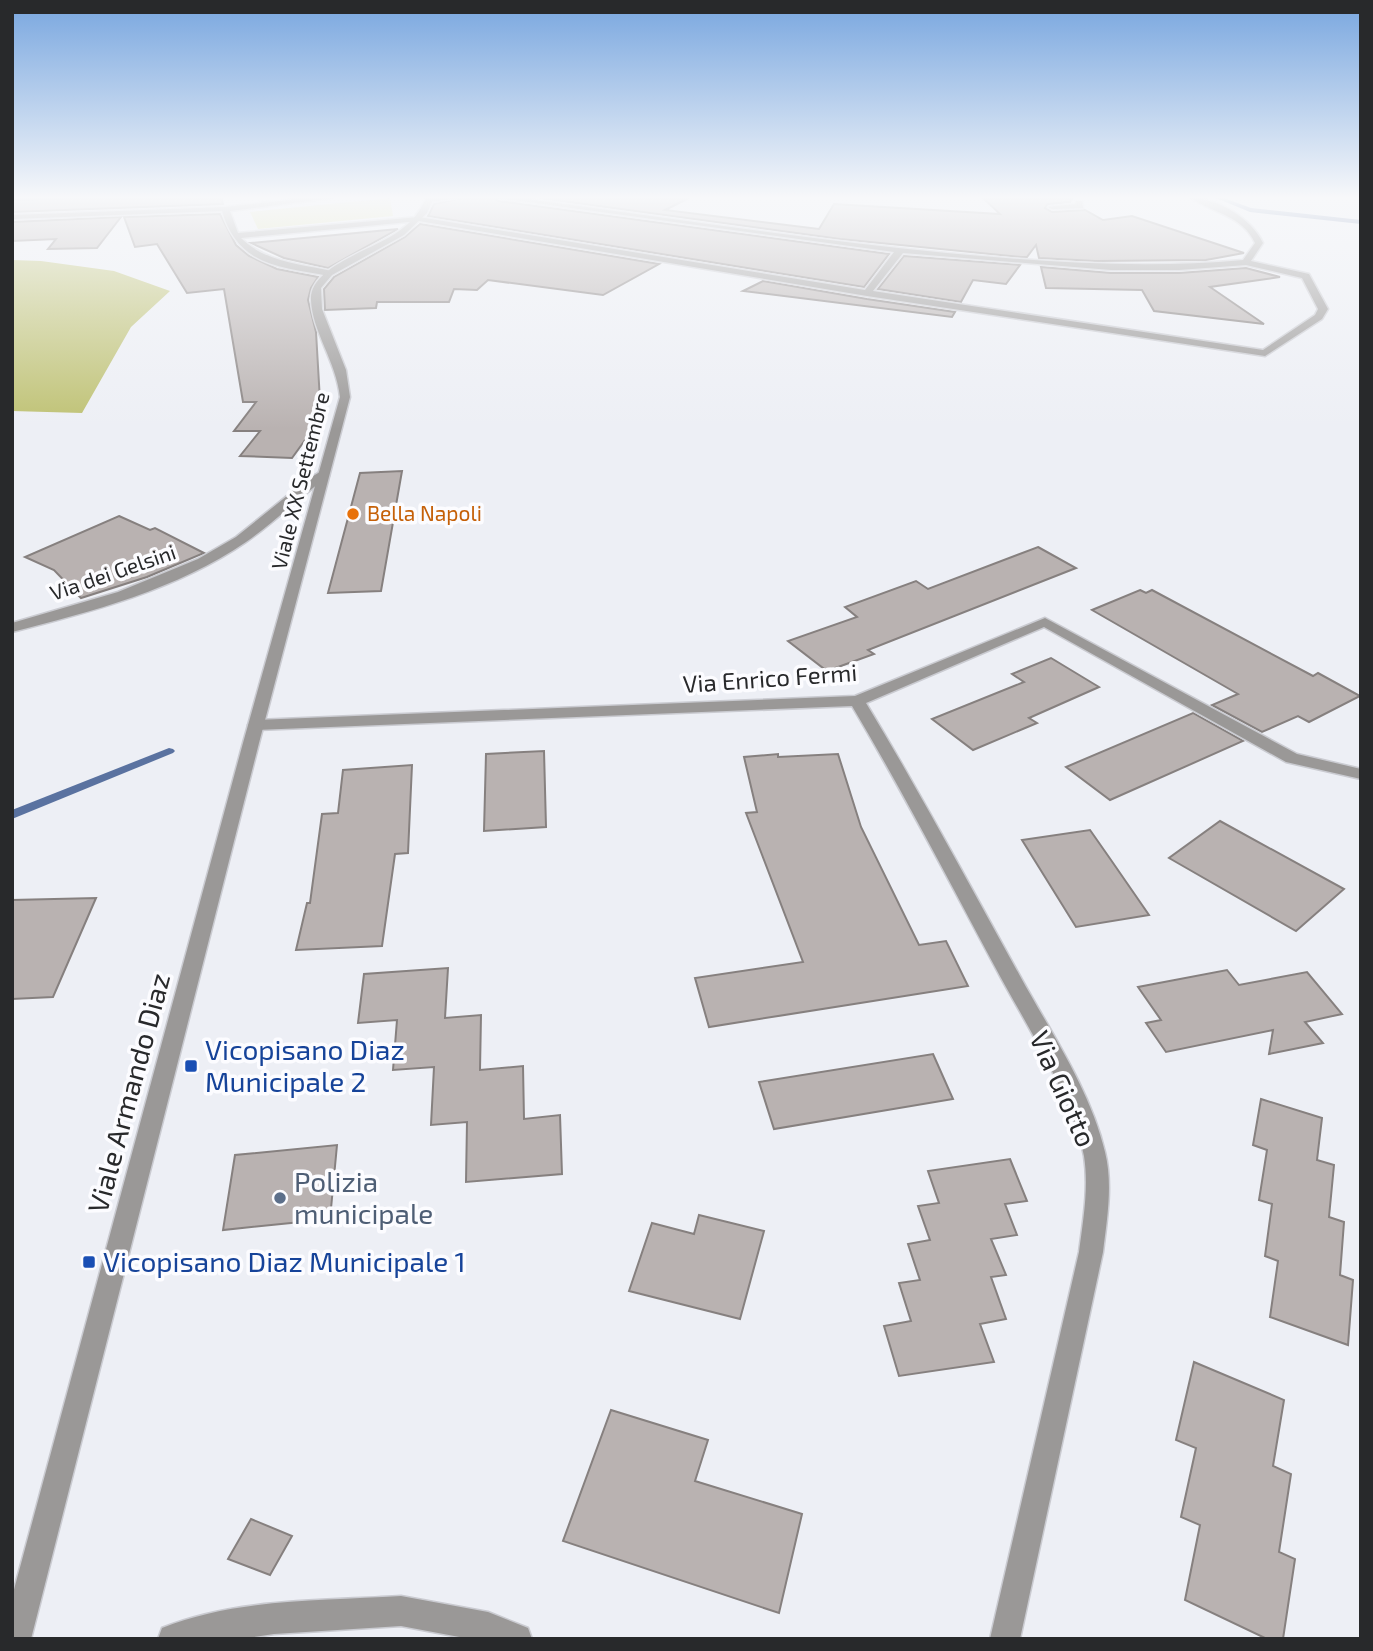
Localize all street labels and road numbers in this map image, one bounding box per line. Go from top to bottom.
street label: Viale XX Settembre [265,389,334,572]
street label: Via dei Gelsini [46,538,179,605]
street label: Via Enrico Fermi [682,657,858,698]
street label: Viale Armando Diaz [80,969,176,1216]
street label: Via Giotto [1023,1025,1105,1152]

